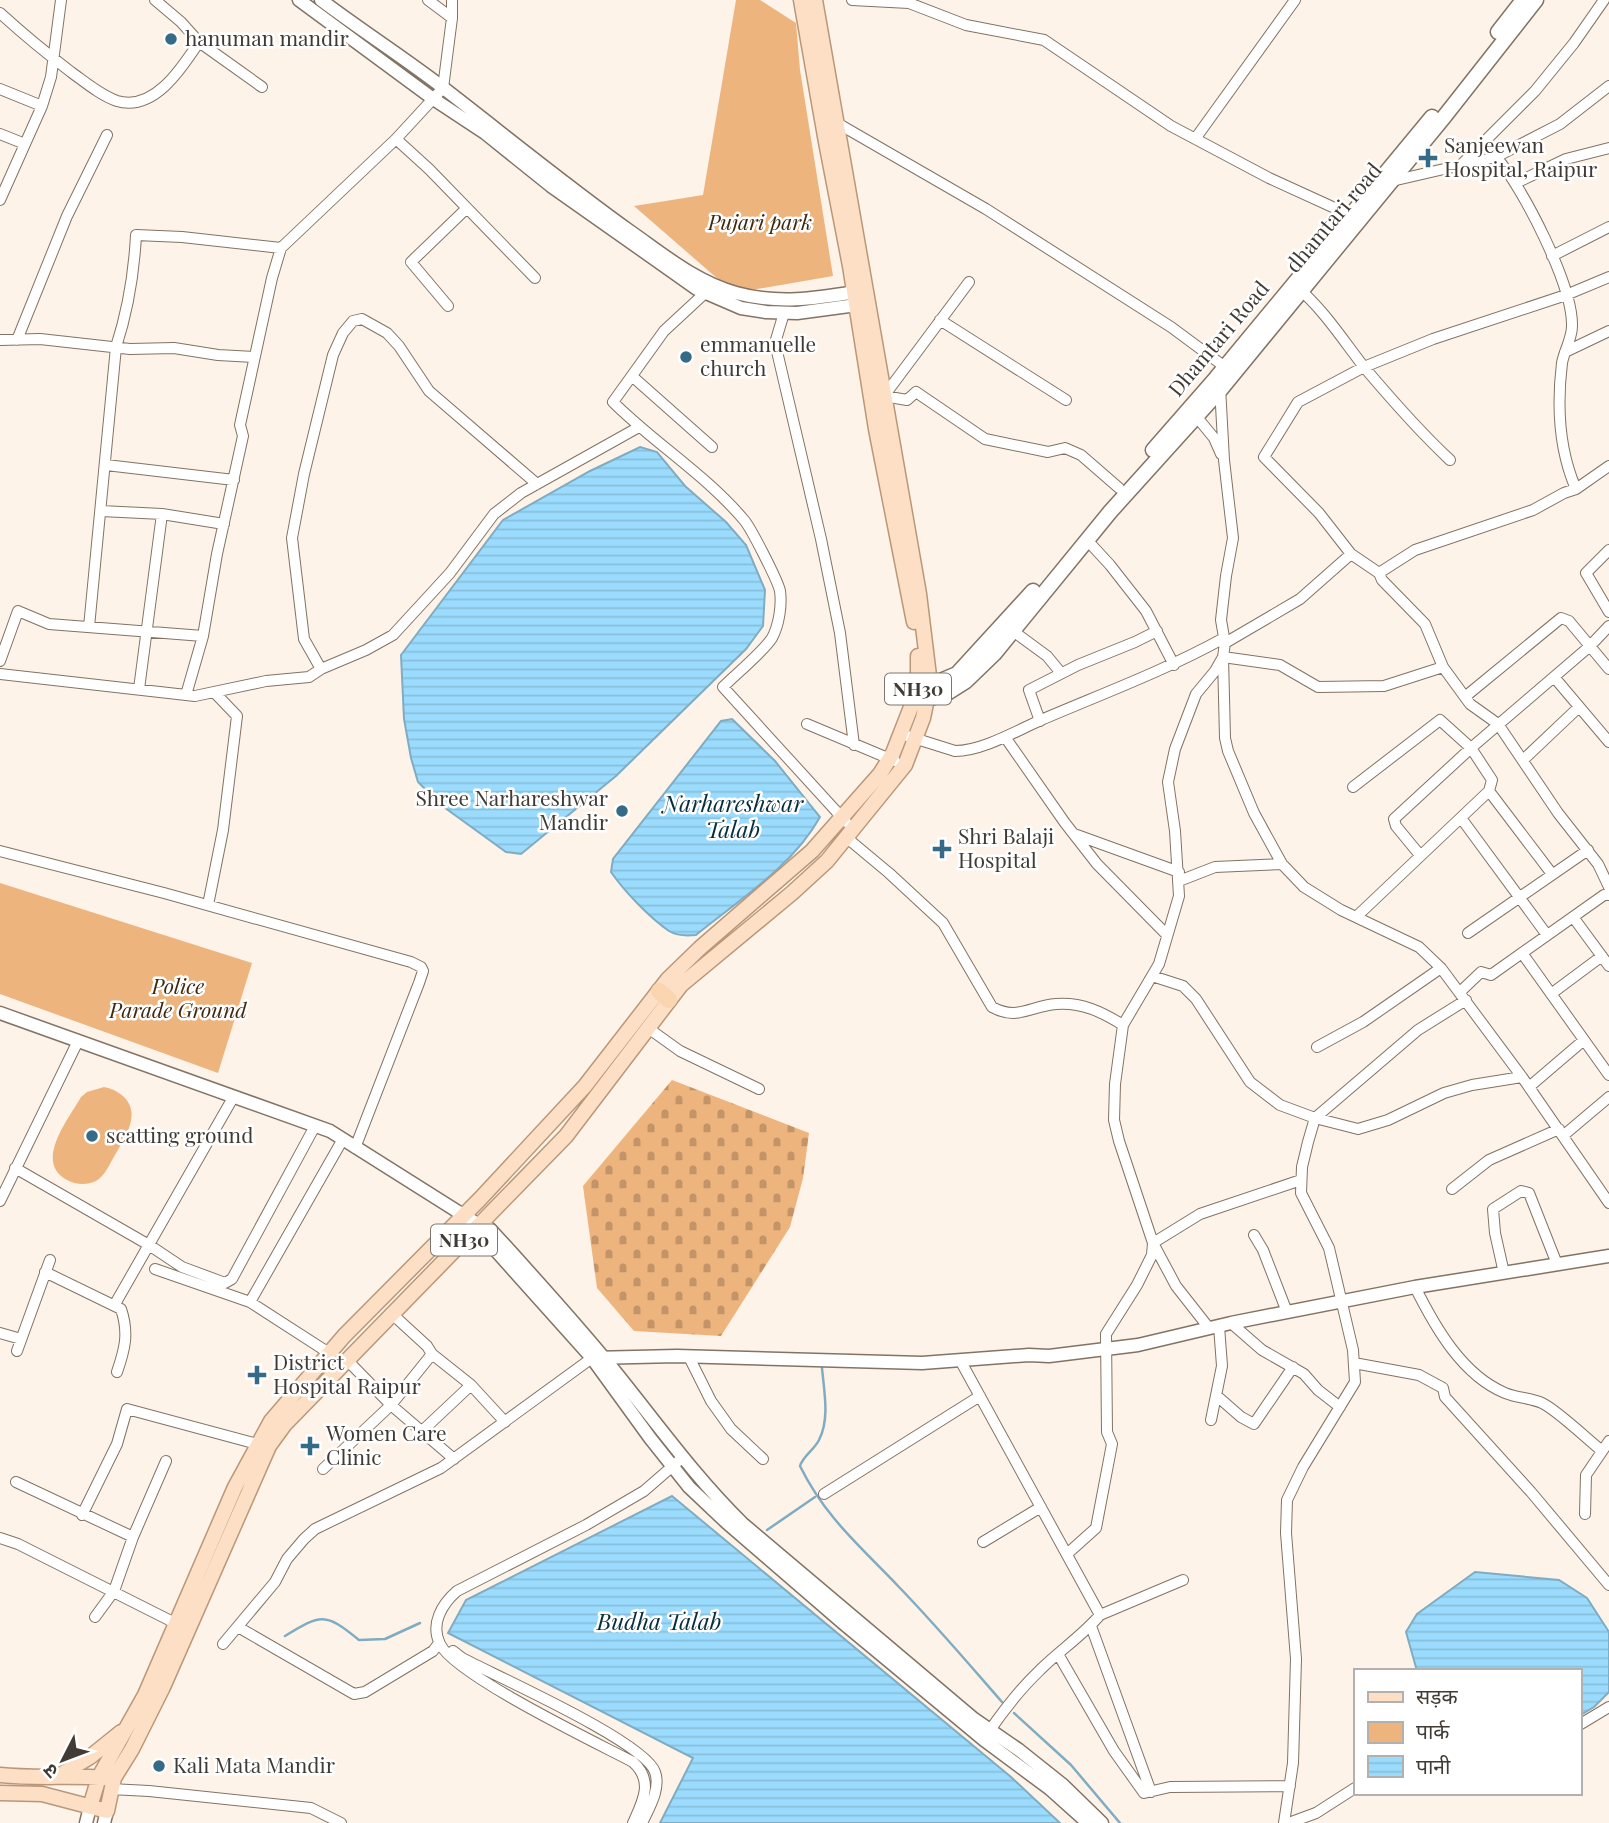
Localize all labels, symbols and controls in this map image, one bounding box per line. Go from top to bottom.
place label: hanuman mandir [185,23,349,51]
marker: hanuman mandir [163,31,179,47]
place label: Sanjeewan Hospital, Raipur [1444,130,1598,182]
marker: Sanjeewan Hospital, Raipur [1418,148,1438,168]
street label: dhamtari road [1278,156,1387,278]
park label: Pujari park [707,207,812,235]
street label: Dhamtari Road [1161,274,1274,401]
place label: emmanuelle church [700,329,816,381]
marker: emmanuelle church [678,349,694,365]
road number: NH30 [885,674,951,704]
place label: Shree Narhareshwar Mandir [415,783,609,835]
water label: Narhareshwar Talab [661,787,804,844]
marker: Shree Narhareshwar Mandir [614,803,630,819]
place label: Shri Balaji Hospital [958,821,1054,873]
marker: Shri Balaji Hospital [932,839,952,859]
park label: Police Parade Ground [108,971,247,1023]
place label: scatting ground [106,1120,253,1148]
marker: scatting ground [84,1128,100,1144]
road number: NH30 [431,1224,497,1256]
place label: District Hospital Raipur [273,1347,422,1399]
marker: District Hospital Raipur [247,1365,267,1385]
place label: Women Care Clinic [325,1418,447,1470]
marker: Women Care Clinic [300,1436,320,1456]
water label: Budha Talab [596,1605,721,1636]
legend [1354,1669,1581,1795]
text: सड़क [1416,1681,1458,1709]
text: पार्क [1416,1716,1450,1744]
north arrow [28,1725,98,1795]
place label: Kali Mata Mandir [173,1750,336,1778]
text: पानी [1416,1751,1451,1779]
marker: Kali Mata Mandir [151,1758,167,1774]
text: उ [36,1759,63,1785]

